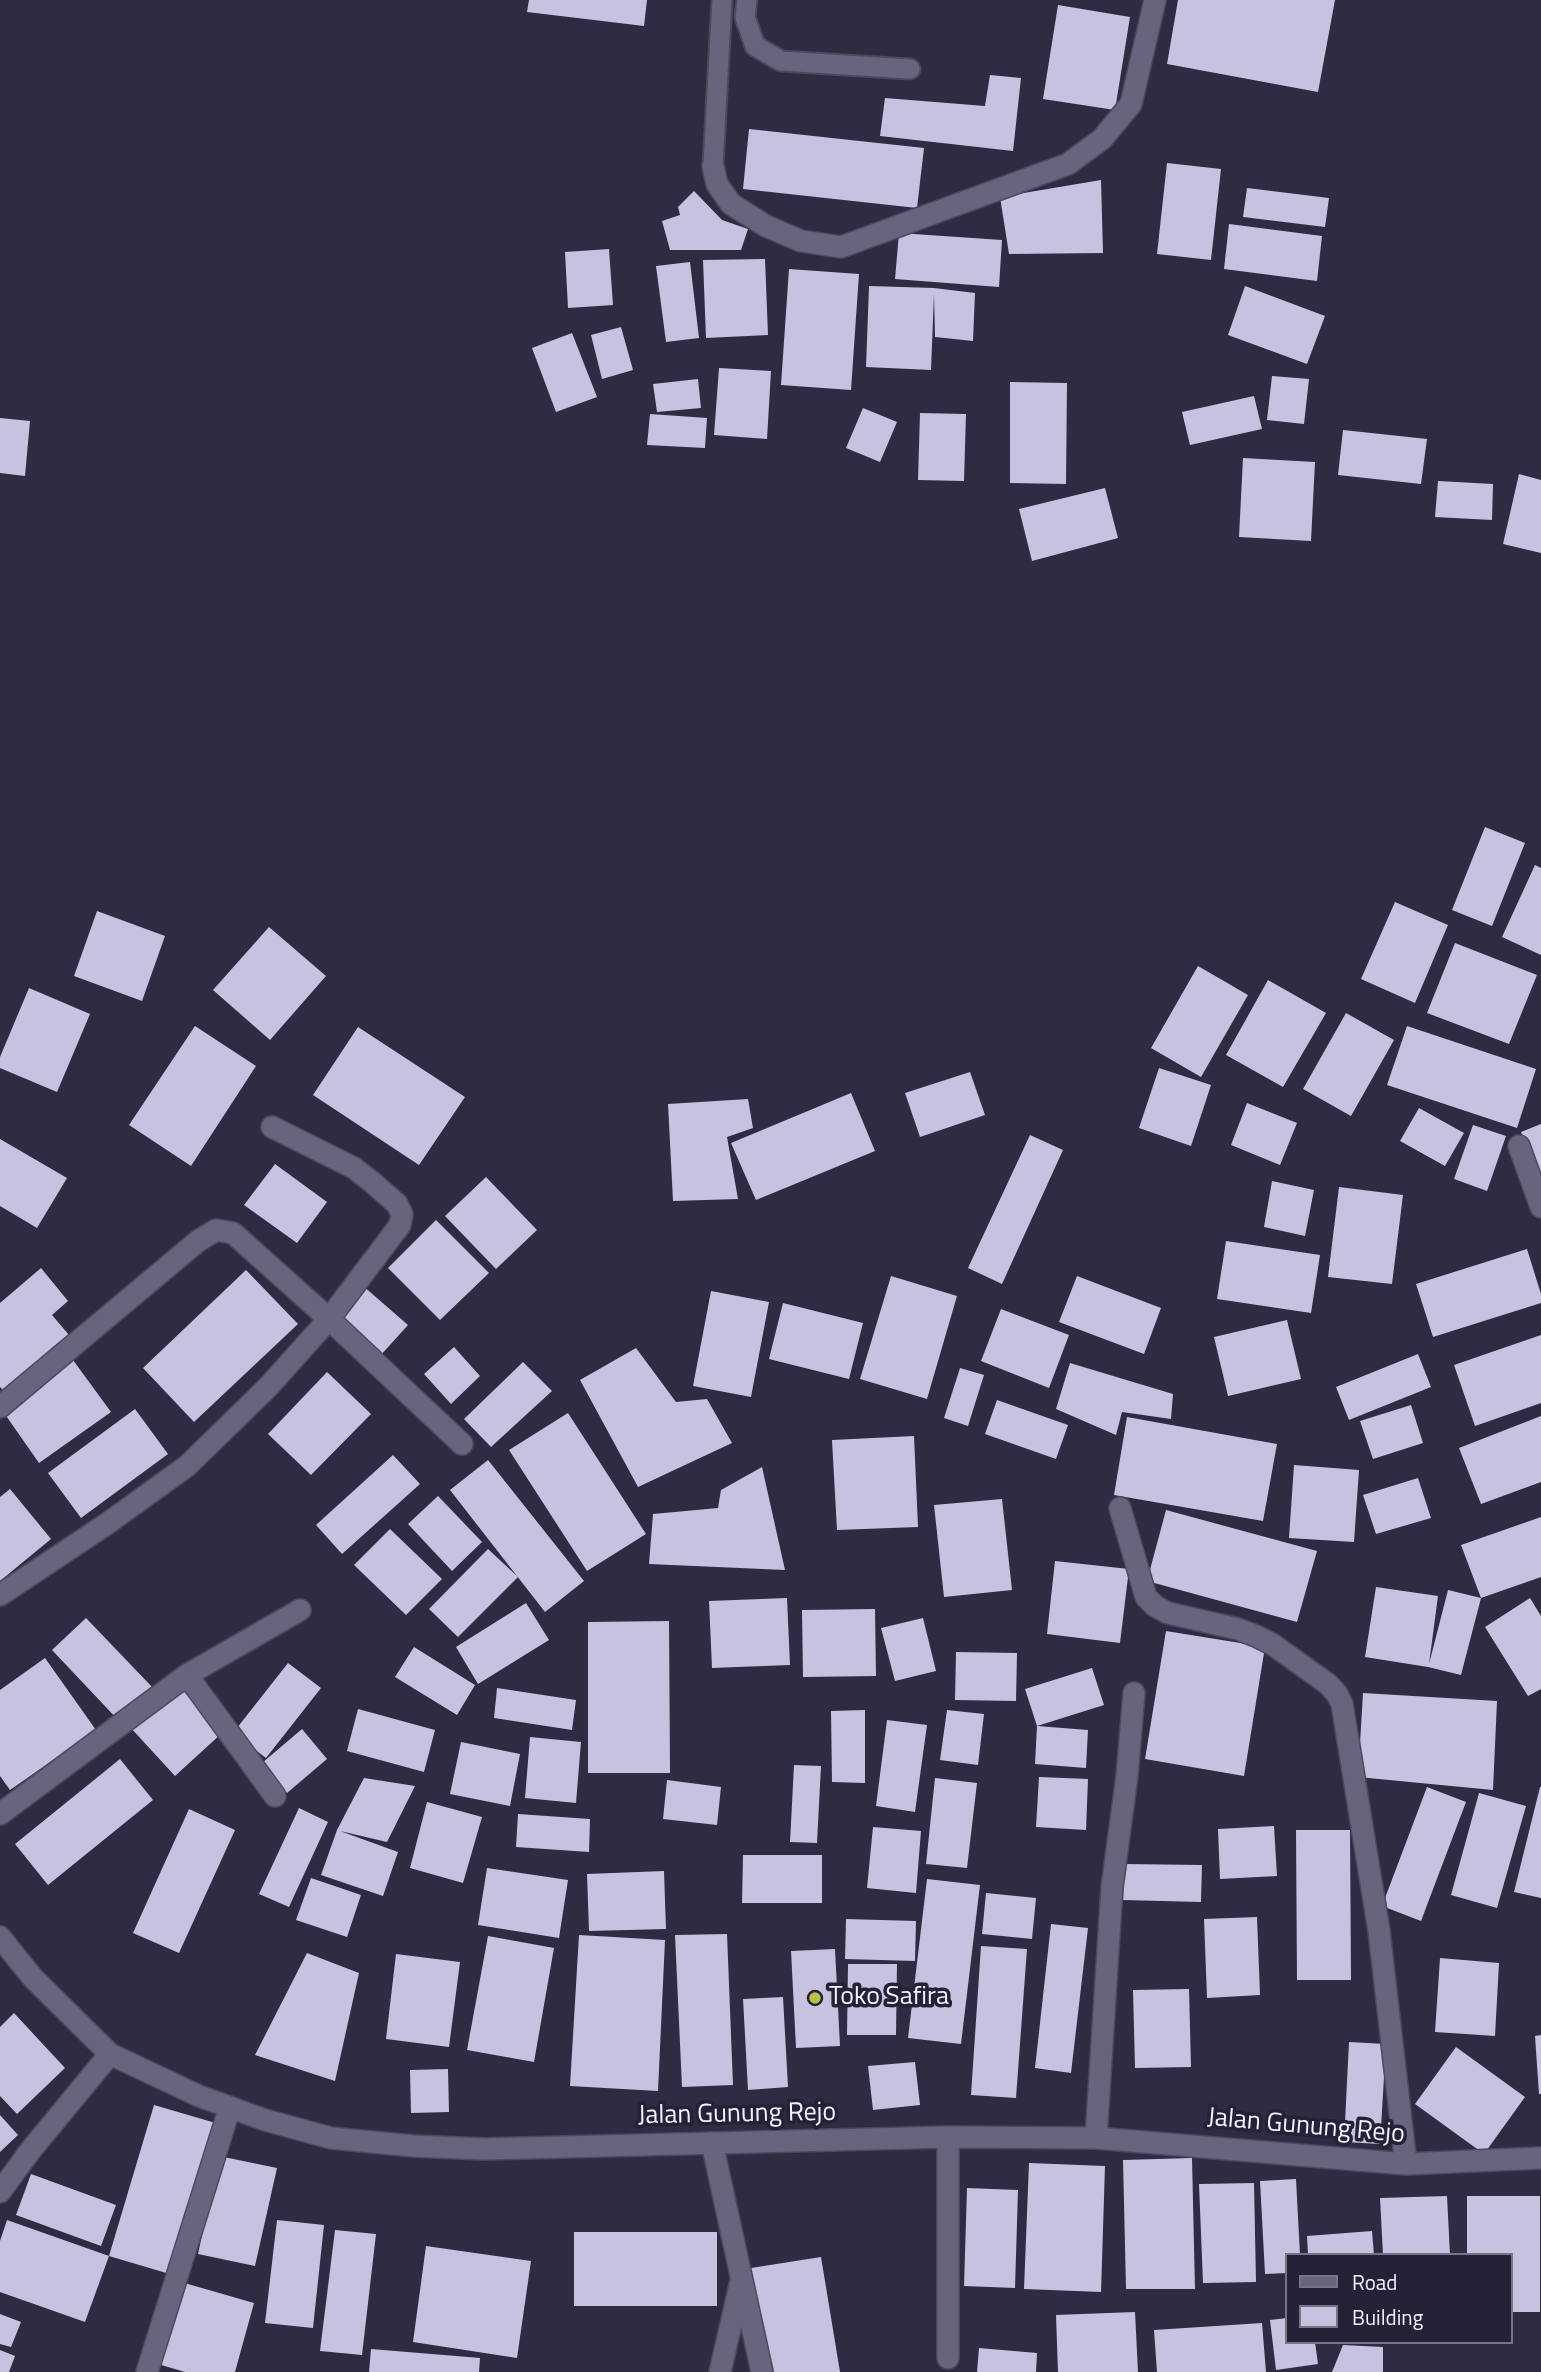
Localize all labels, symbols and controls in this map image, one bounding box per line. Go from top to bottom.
place label: Toko Safira [829,1982,949,2014]
marker: Toko Safira [807,1990,823,2006]
street label: Jalan Gunung Rejo [638,2098,836,2132]
street label: Jalan Gunung Rejo [1206,2103,1406,2151]
legend [1286,2253,1513,2344]
text: Road [1352,2266,1397,2298]
text: Building [1352,2301,1423,2333]

